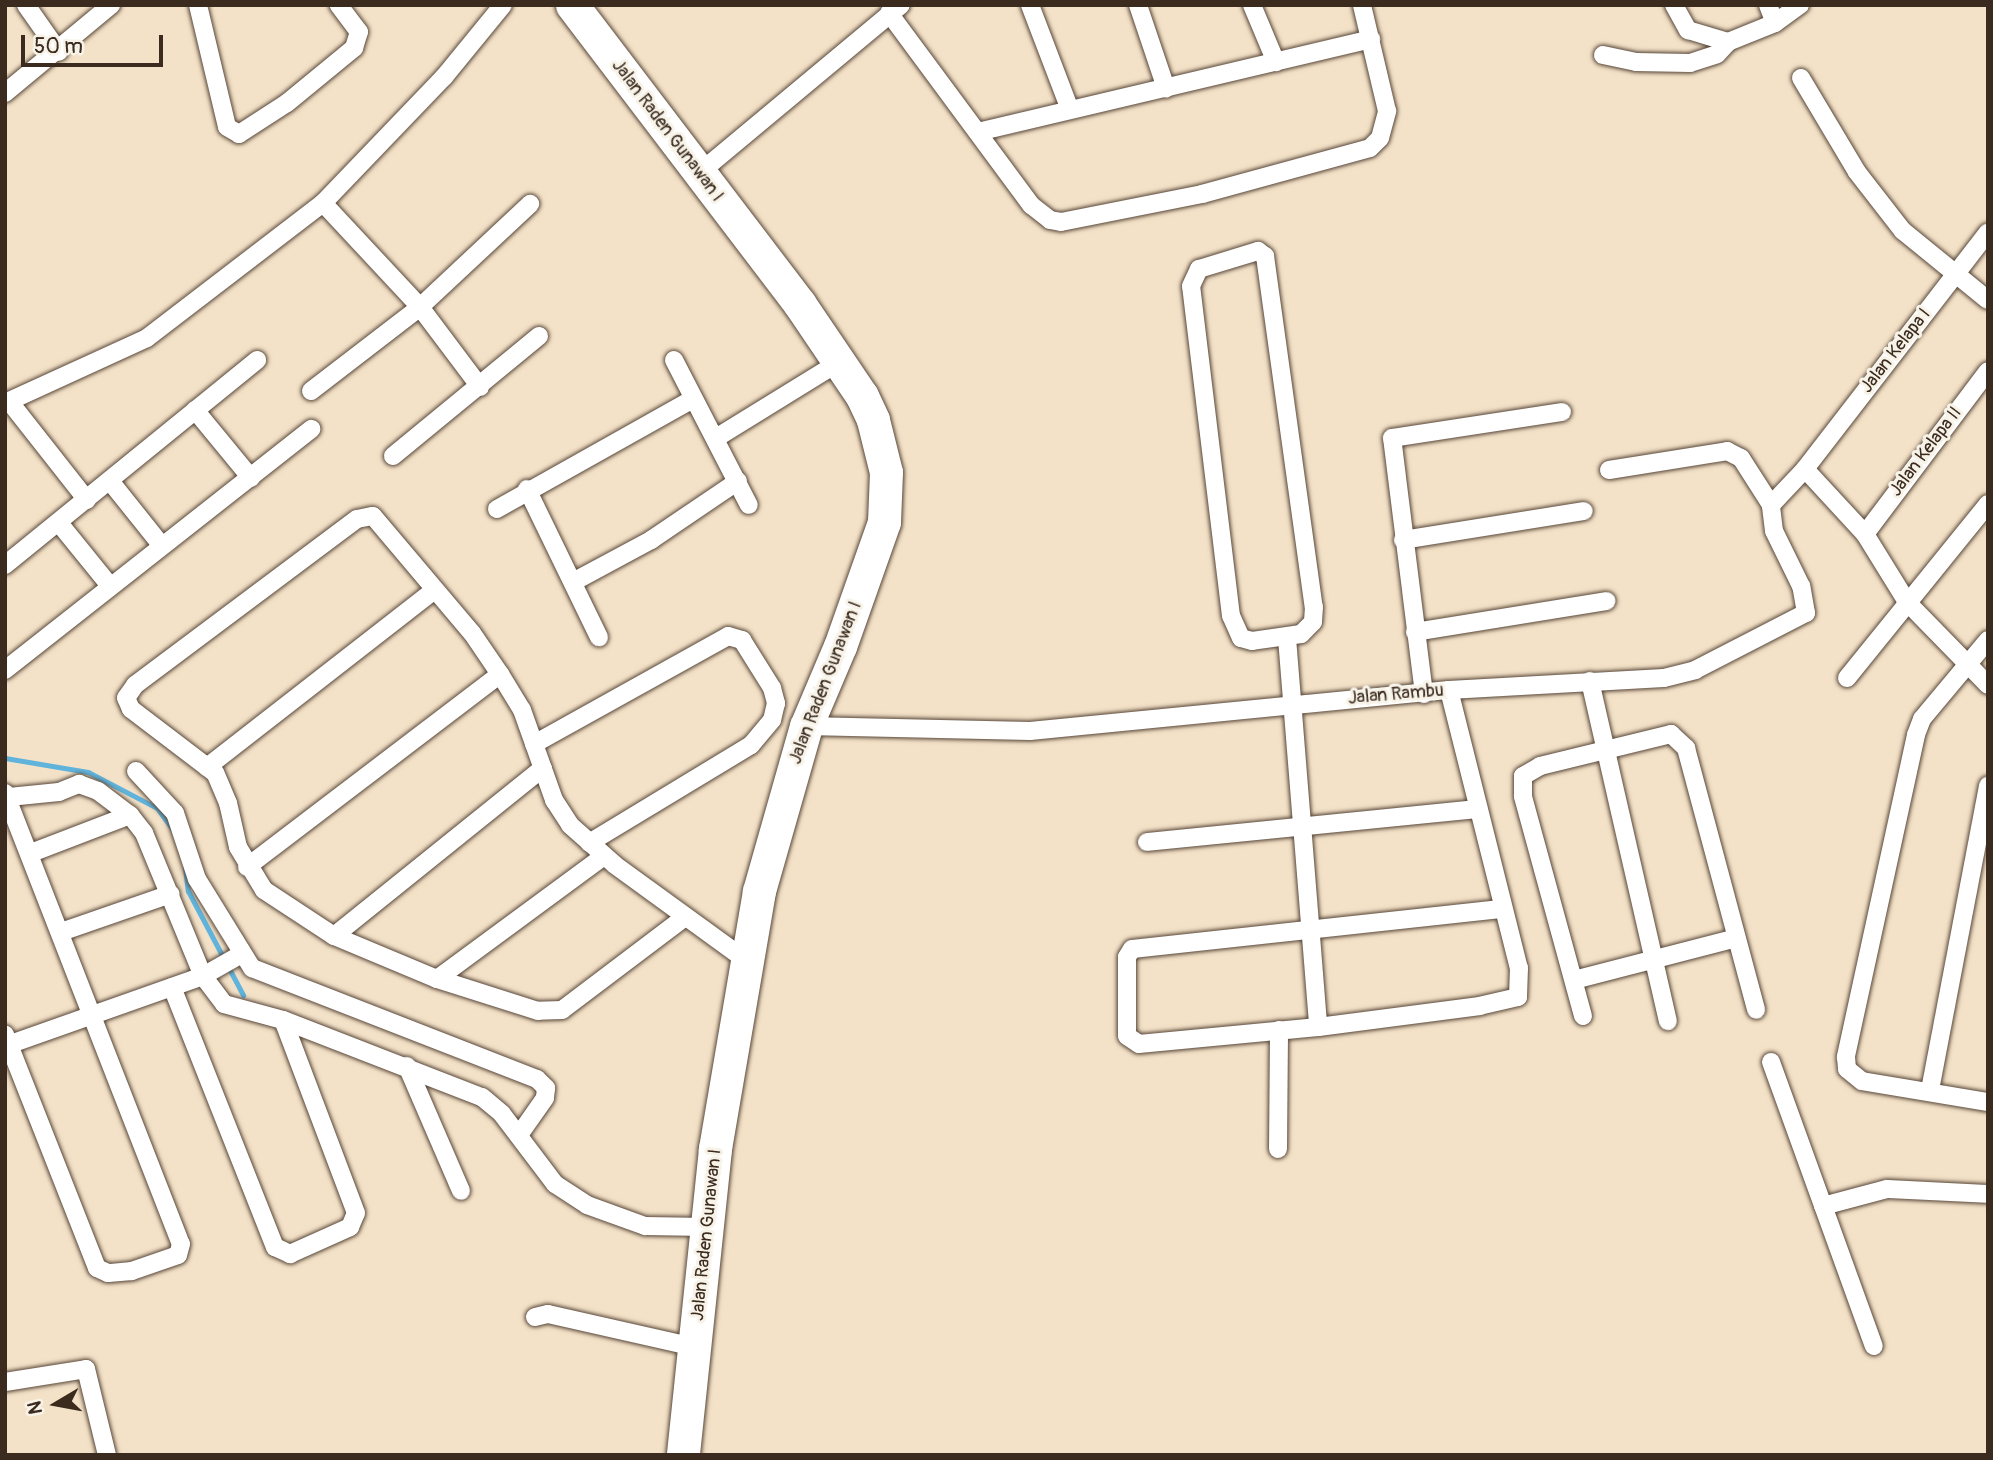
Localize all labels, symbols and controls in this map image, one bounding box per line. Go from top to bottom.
scale bar [24,21,166,65]
text: 50 m [34,33,83,60]
street label: Jalan Raden Gunawan I [607,56,727,206]
street label: Jalan Kelapa I [1856,304,1936,398]
street label: Jalan Kelapa II [1885,403,1967,501]
street label: Jalan Raden Gunawan I [785,599,867,767]
street label: Jalan Rambu [1347,680,1445,710]
street label: Jalan Raden Gunawan I [687,1148,727,1322]
north arrow [21,1369,91,1439]
text: N [22,1399,48,1416]

